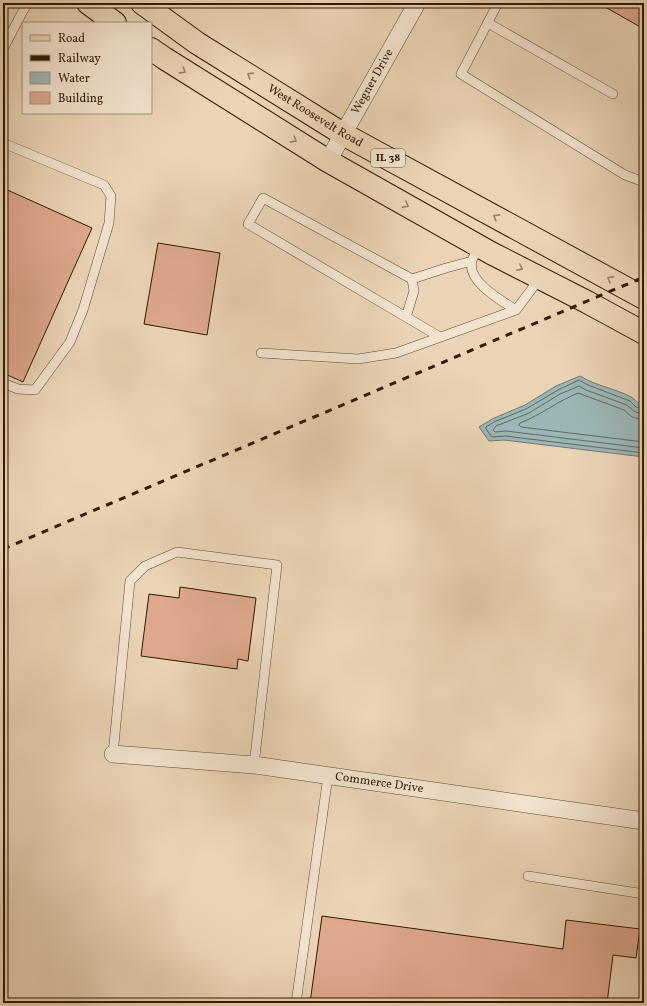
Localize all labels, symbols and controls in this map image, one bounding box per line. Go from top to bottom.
legend [22,22,152,114]
text: Road [58,31,85,47]
street label: Wegner Drive [348,46,398,117]
text: Railway [58,51,101,67]
one-way arrow [179,66,186,73]
text: Water [58,71,90,87]
one-way arrow [247,72,254,80]
street label: West Roosevelt Road [264,81,366,151]
text: Building [58,91,103,107]
one-way arrow [290,135,297,142]
road number: IL 38 [371,149,405,167]
one-way arrow [402,201,409,208]
one-way arrow [493,214,500,221]
one-way arrow [516,263,523,271]
one-way arrow [607,276,614,284]
street label: Commerce Drive [334,769,425,797]

